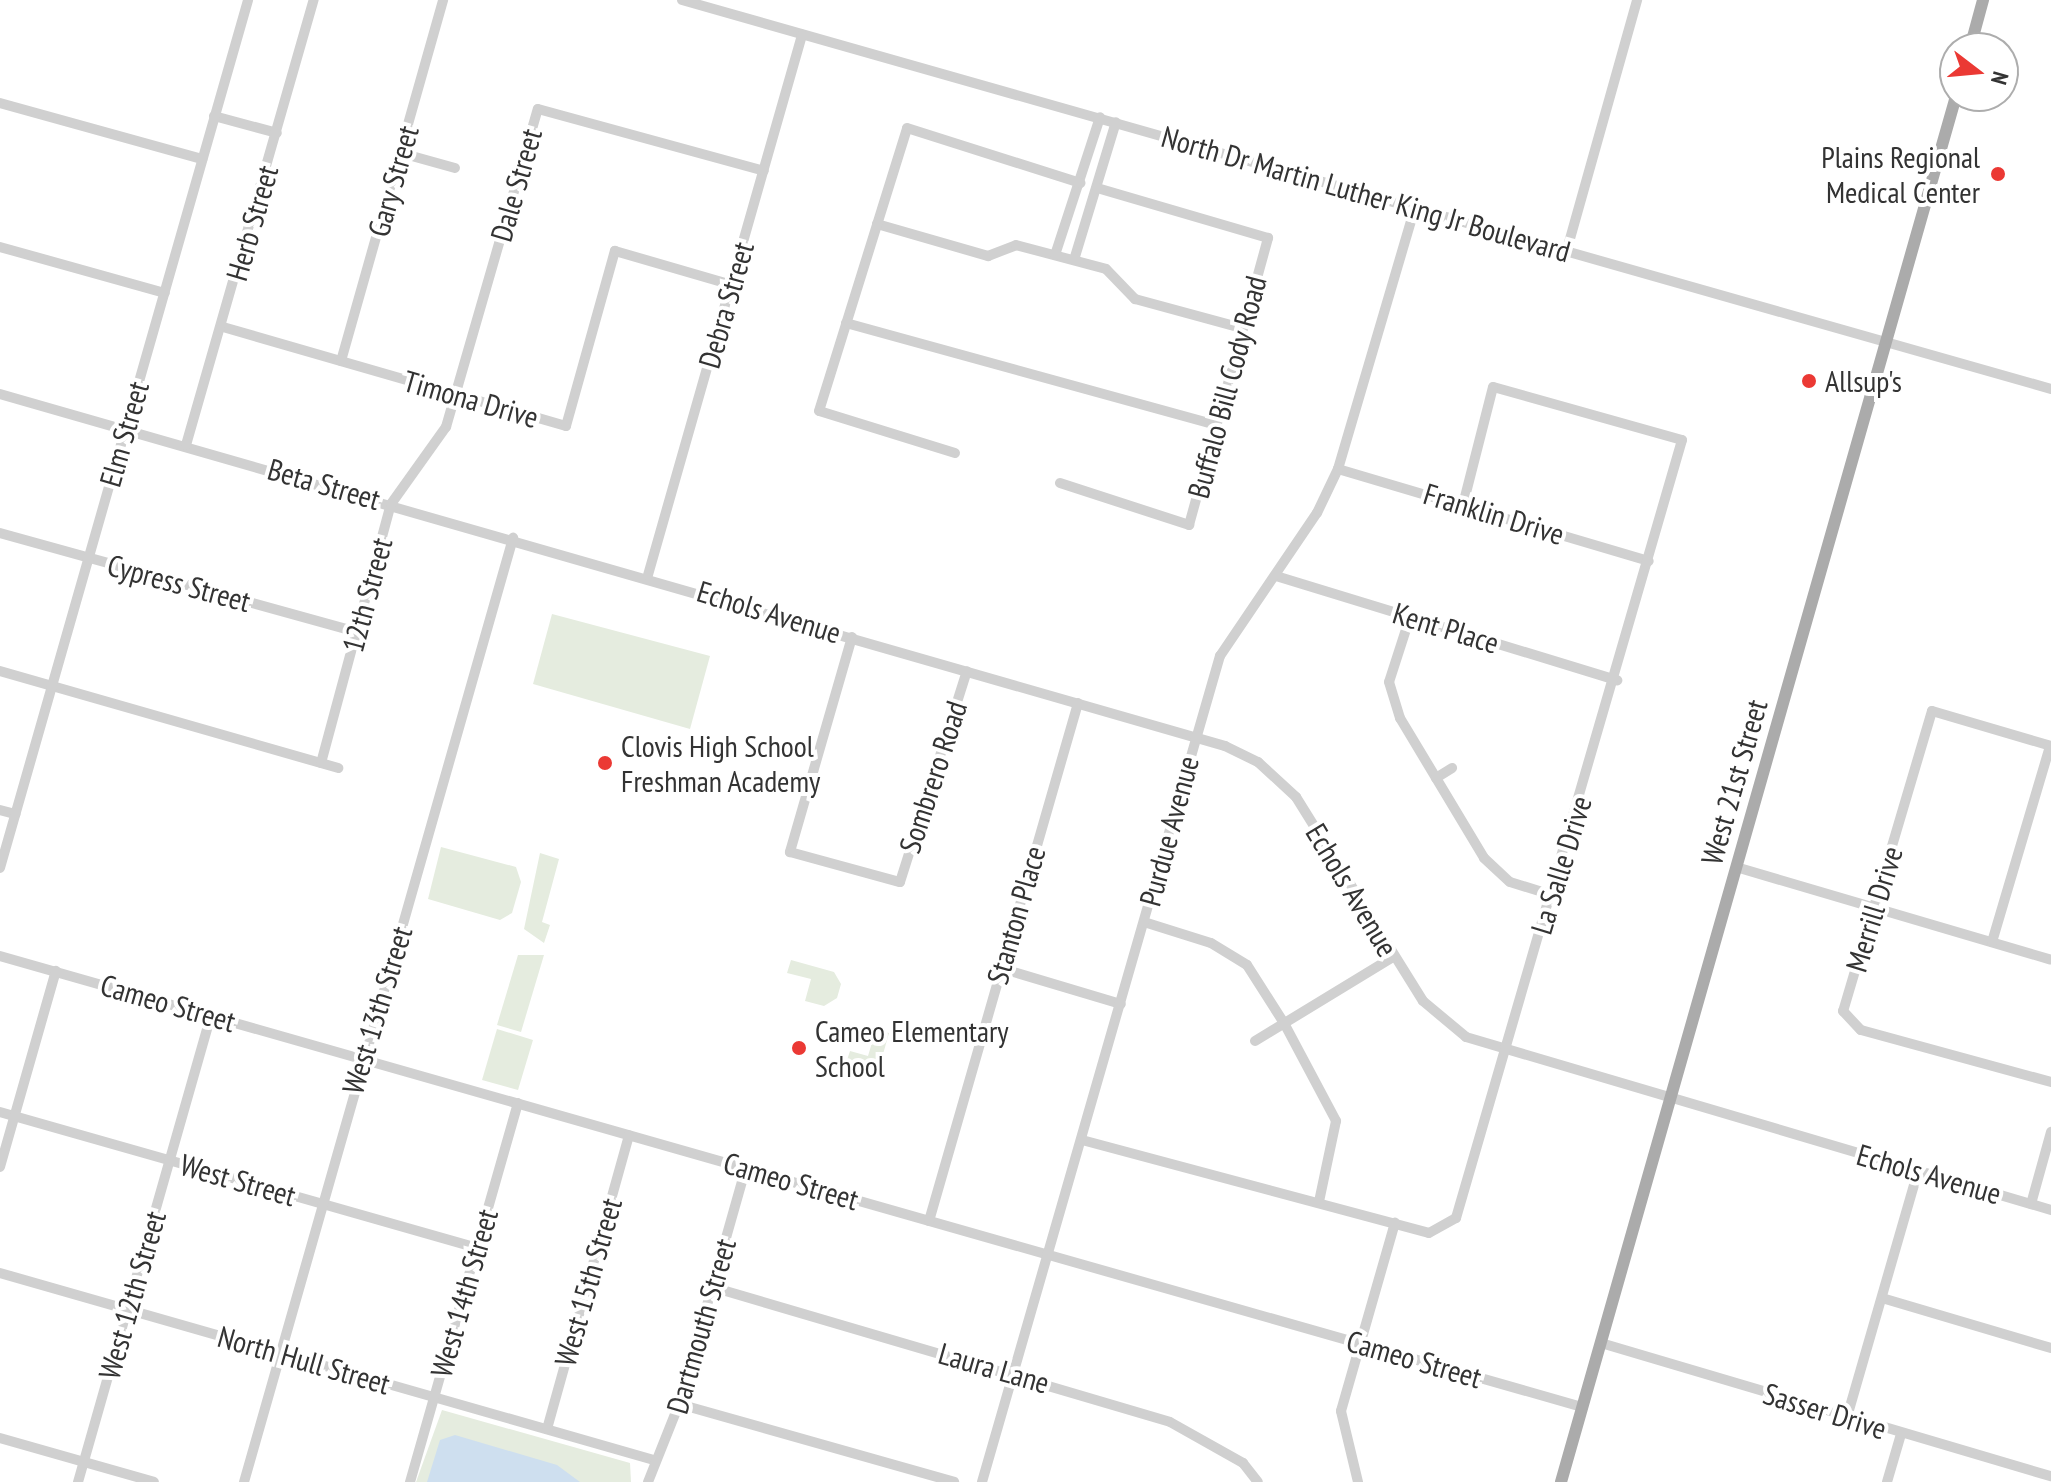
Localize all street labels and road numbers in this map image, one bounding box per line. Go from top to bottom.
street label: North Dr Martin Luther King Jr Boulevard [1158,118,1574,270]
street label: Gary Street [360,121,426,241]
street label: Dale Street [483,124,549,246]
street label: Herb Street [218,161,286,285]
street label: Debra Street [691,238,761,372]
street label: Buffalo Bill Cody Road [1180,271,1274,503]
street label: Timona Drive [399,363,543,435]
street label: Elm Street [92,377,156,491]
street label: Beta Street [264,451,384,517]
street label: Franklin Drive [1419,476,1569,552]
street label: 12th Street [334,534,400,656]
street label: Cypress Street [104,547,254,619]
street label: Echols Avenue [692,573,846,651]
street label: Kent Place [1389,595,1503,661]
street label: West 21st Street [1693,695,1775,869]
street label: Sombrero Road [892,696,974,858]
street label: Purdue Avenue [1132,752,1206,910]
street label: La Salle Drive [1523,792,1599,938]
street label: Echols Avenue [1298,817,1406,963]
street label: Stanton Place [979,842,1053,988]
street label: Merrill Drive [1838,842,1910,976]
street label: West 13th Street [334,922,420,1098]
street label: Cameo Street [96,967,240,1039]
street label: Echols Avenue [1852,1136,2006,1212]
street label: Cameo Street [719,1145,863,1217]
street label: West Street [176,1146,300,1214]
street label: West 15th Street [547,1194,629,1370]
street label: West 14th Street [423,1205,505,1381]
street label: West 12th Street [91,1207,173,1383]
street label: Dartmouth Street [659,1234,743,1418]
street label: North Hull Street [214,1318,394,1402]
street label: Cameo Street [1342,1323,1486,1395]
street label: Laura Lane [935,1335,1053,1401]
street label: Sasser Drive [1759,1375,1891,1447]

